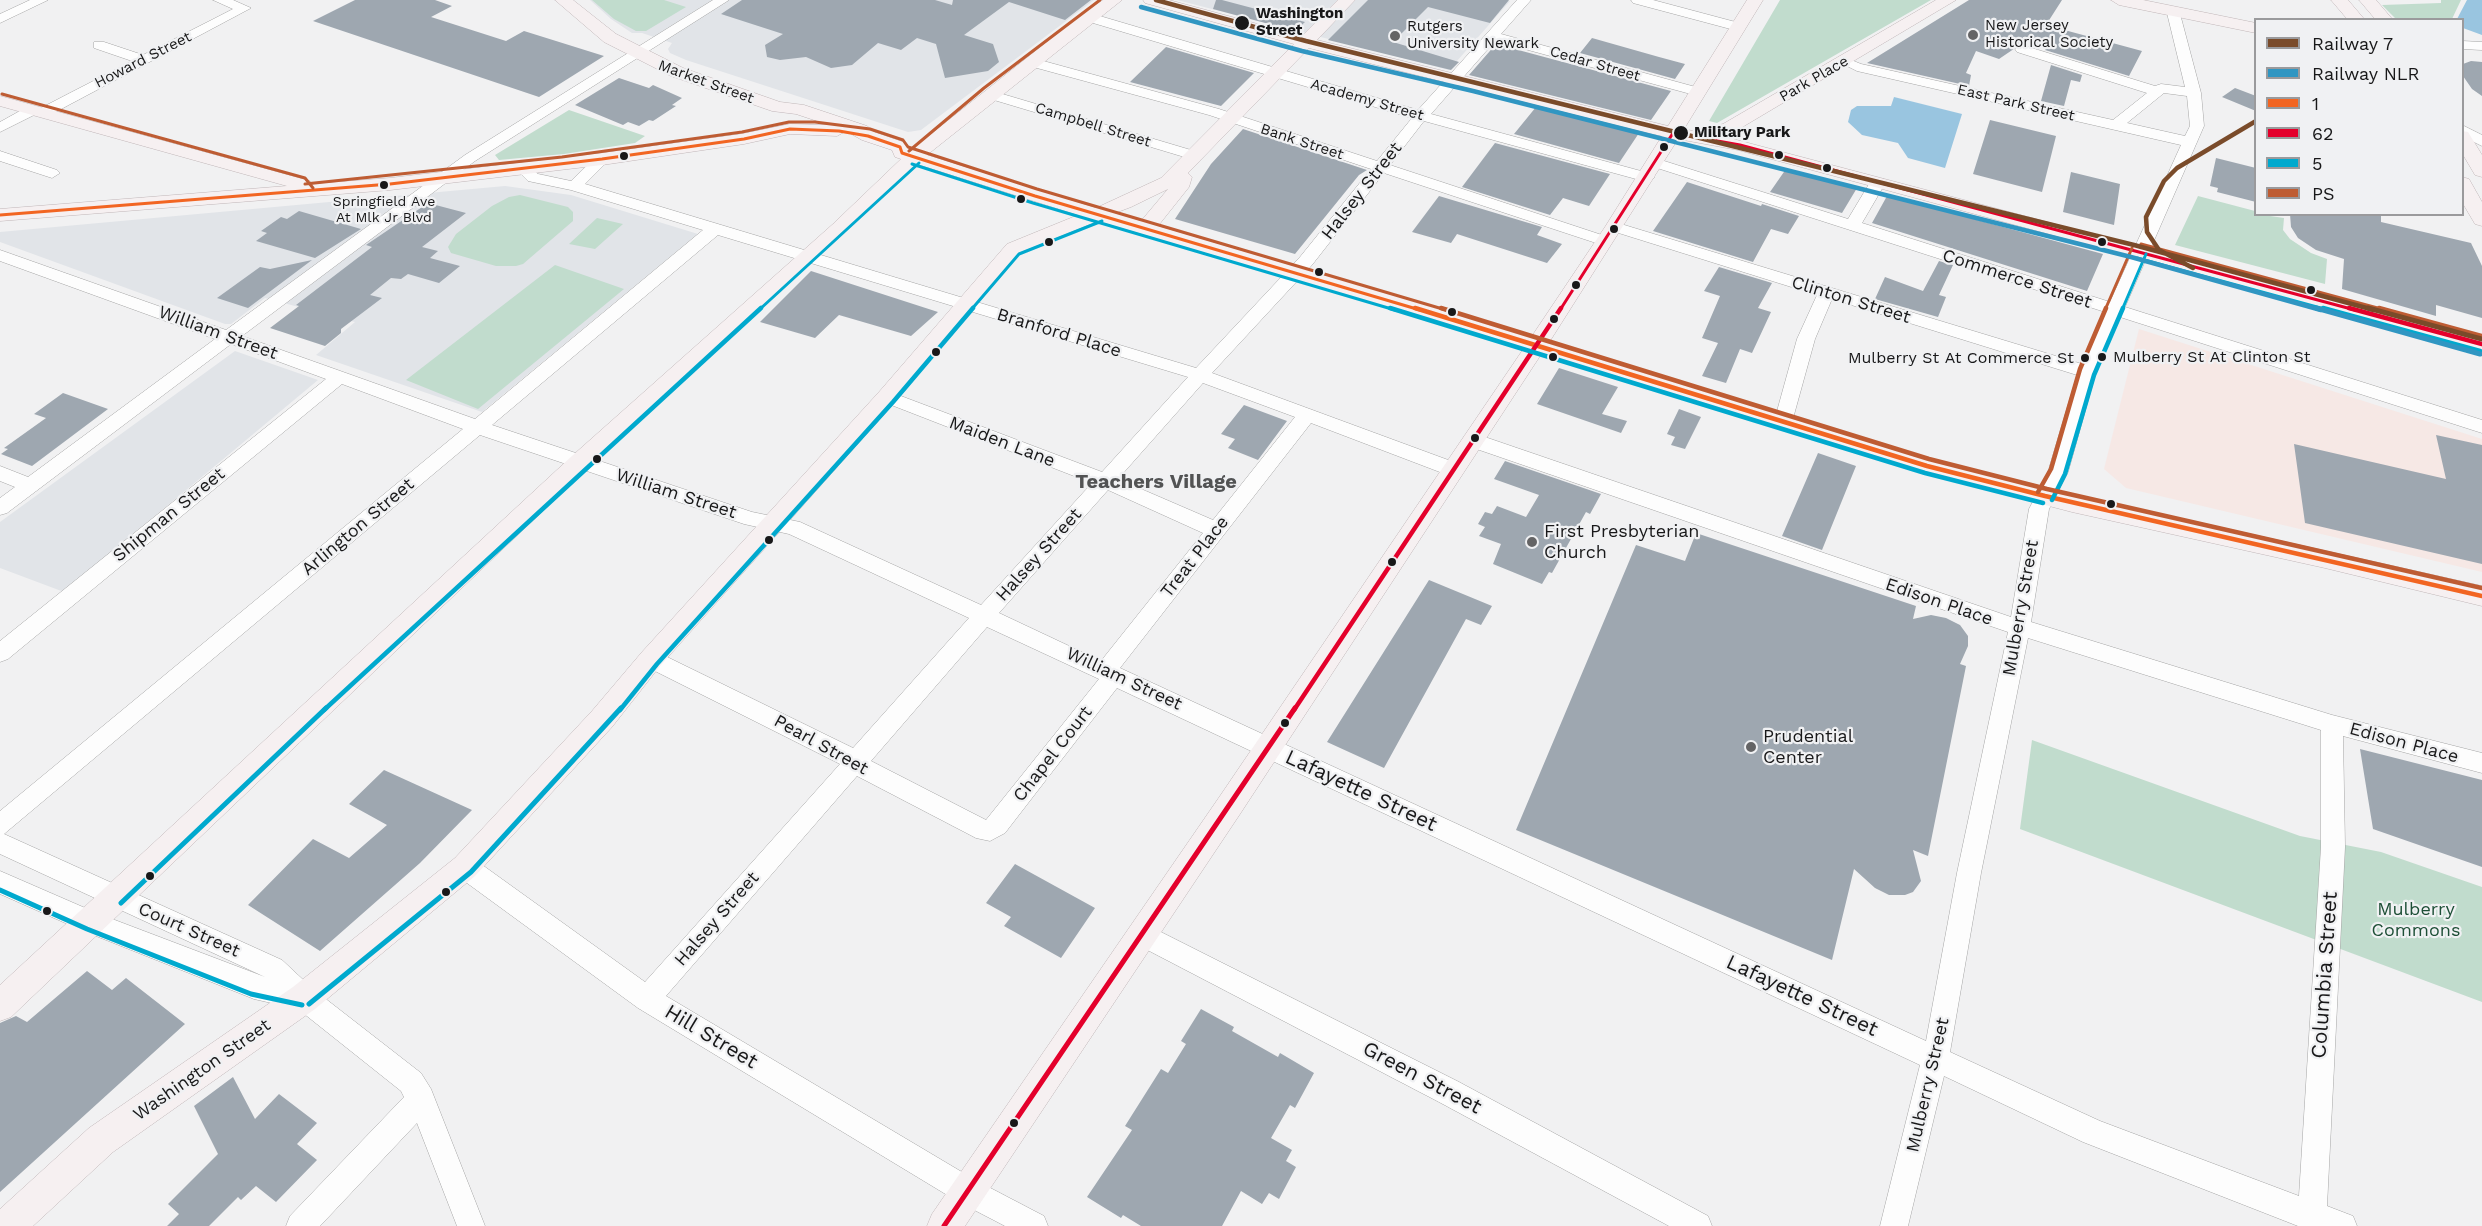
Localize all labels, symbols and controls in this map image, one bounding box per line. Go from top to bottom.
place label: Washington Street [1256,5,1343,40]
marker: Washington Street [1233,14,1251,32]
place label: New Jersey Historical Society [1985,17,2113,52]
place label: Rutgers University Newark [1407,18,1539,53]
legend [2254,18,2464,216]
street label: Howard Street [92,28,194,92]
marker: New Jersey Historical Society [1966,28,1980,42]
marker: Rutgers University Newark [1388,29,1402,43]
text: Railway 7 [2312,33,2393,54]
street label: Cedar Street [1548,43,1642,85]
street label: Park Place [1776,52,1852,106]
street label: Market Street [656,56,756,108]
text: Railway NLR [2312,63,2420,84]
street label: Academy Street [1308,75,1426,125]
street label: East Park Street [1956,81,2076,125]
text: 1 [2312,93,2319,114]
street label: Campbell Street [1033,99,1153,151]
street label: Bank Street [1258,120,1346,164]
text: 62 [2312,123,2333,144]
marker: Military Park [1672,124,1690,142]
place label: Military Park [1694,124,1790,142]
street label: Halsey Street [1317,138,1407,244]
unlabelled marker [1658,141,1670,153]
unlabelled marker [1773,149,1785,161]
unlabelled marker [618,150,630,162]
text: 5 [2312,153,2322,174]
unlabelled marker [1821,162,1833,174]
marker: Springfield Ave At Mlk Jr Blvd [378,179,390,191]
text: PS [2312,183,2335,204]
unlabelled marker [1015,193,1027,205]
place label: Springfield Ave At Mlk Jr Blvd [333,194,435,226]
unlabelled marker [1608,223,1620,235]
unlabelled marker [1043,236,1055,248]
unlabelled marker [2096,236,2108,248]
street label: Commerce Street [1940,245,2094,313]
unlabelled marker [1313,266,1325,278]
street label: Clinton Street [1789,272,1913,328]
unlabelled marker [1570,279,1582,291]
unlabelled marker [2305,284,2317,296]
street label: William Street [155,301,281,365]
street label: Branford Place [994,304,1124,362]
unlabelled marker [1446,306,1458,318]
unlabelled marker [1548,313,1560,325]
unlabelled marker [930,346,942,358]
place label: Mulberry St At Clinton St [2113,347,2310,367]
place label: Mulberry St At Commerce St [1848,348,2074,368]
unlabelled marker [1547,351,1559,363]
marker: Mulberry St At Clinton St [2096,351,2108,363]
marker: Mulberry St At Commerce St [2079,352,2091,364]
street label: Maiden Lane [946,412,1058,472]
unlabelled marker [1469,432,1481,444]
unlabelled marker [591,453,603,465]
street label: Shipman Street [109,463,229,567]
street label: William Street [613,464,739,524]
district label: Teachers Village [1075,470,1237,494]
street label: Arlington Street [297,474,419,580]
unlabelled marker [2105,498,2117,510]
street label: Halsey Street [992,504,1086,606]
street label: Treat Place [1156,512,1234,602]
place label: First Presbyterian Church [1544,521,1700,564]
unlabelled marker [763,534,775,546]
marker: First Presbyterian Church [1525,535,1539,549]
street label: Mulberry Street [1998,538,2044,678]
unlabelled marker [1386,556,1398,568]
street label: Edison Place [1883,574,1995,630]
street label: William Street [1063,643,1185,715]
street label: Chapel Court [1009,702,1097,806]
street label: Pearl Street [770,710,872,780]
unlabelled marker [1279,717,1291,729]
street label: Edison Place [2347,718,2461,768]
place label: Prudential Center [1763,726,1853,768]
marker: Prudential Center [1744,740,1758,754]
street label: Lafayette Street [1281,745,1441,837]
street label: Halsey Street [670,867,764,971]
unlabelled marker [144,870,156,882]
unlabelled marker [440,886,452,898]
street label: Columbia Street [2307,891,2343,1059]
street label: Court Street [135,898,243,962]
park label: Mulberry Commons [2372,899,2460,942]
unlabelled marker [41,905,53,917]
street label: Lafayette Street [1722,950,1882,1042]
street label: Hill Street [660,999,762,1075]
street label: Washington Street [129,1014,275,1126]
street label: Mulberry Street [1902,1015,1954,1155]
street label: Green Street [1358,1036,1486,1120]
unlabelled marker [1008,1117,1020,1129]

